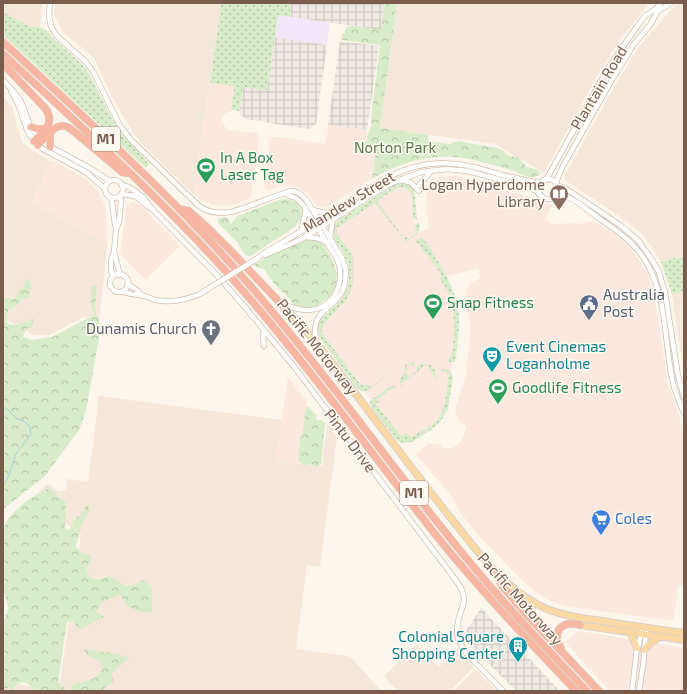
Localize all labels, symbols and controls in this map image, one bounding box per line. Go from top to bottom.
street label: Plantain Road [566,42,630,133]
road number: M1 [92,127,120,151]
park label: Norton Park [354,138,436,156]
place label: In A Box Laser Tag [220,148,285,183]
sports icon: In A Box Laser Tag [195,156,217,184]
street label: Mandew Street [299,167,398,236]
place label: Logan Hyperdome Library [421,175,545,210]
library icon: Logan Hyperdome Library [548,183,570,211]
place label: Australia Post [603,285,665,320]
sports icon: Snap Fitness [422,292,444,320]
place label: Snap Fitness [447,293,534,311]
public building icon: Australia Post [578,293,600,321]
street label: Pacific Motorway [274,295,362,398]
church icon: Dunamis Church [200,318,222,346]
place label: Dunamis Church [86,319,197,337]
place label: Event Cinemas Loganholme [506,337,606,372]
theatre icon: Event Cinemas Loganholme [481,345,503,373]
sports icon: Goodlife Fitness [487,377,509,405]
place label: Goodlife Fitness [512,378,622,396]
street label: Pintu Drive [321,405,380,476]
road number: M1 [400,481,428,505]
supermarket icon: Coles [590,508,612,536]
place label: Coles [615,509,652,527]
street label: Pacific Motorway [474,548,567,648]
place label: Colonial Square Shopping Center [392,627,504,662]
building icon: Colonial Square Shopping Center [507,635,529,663]

